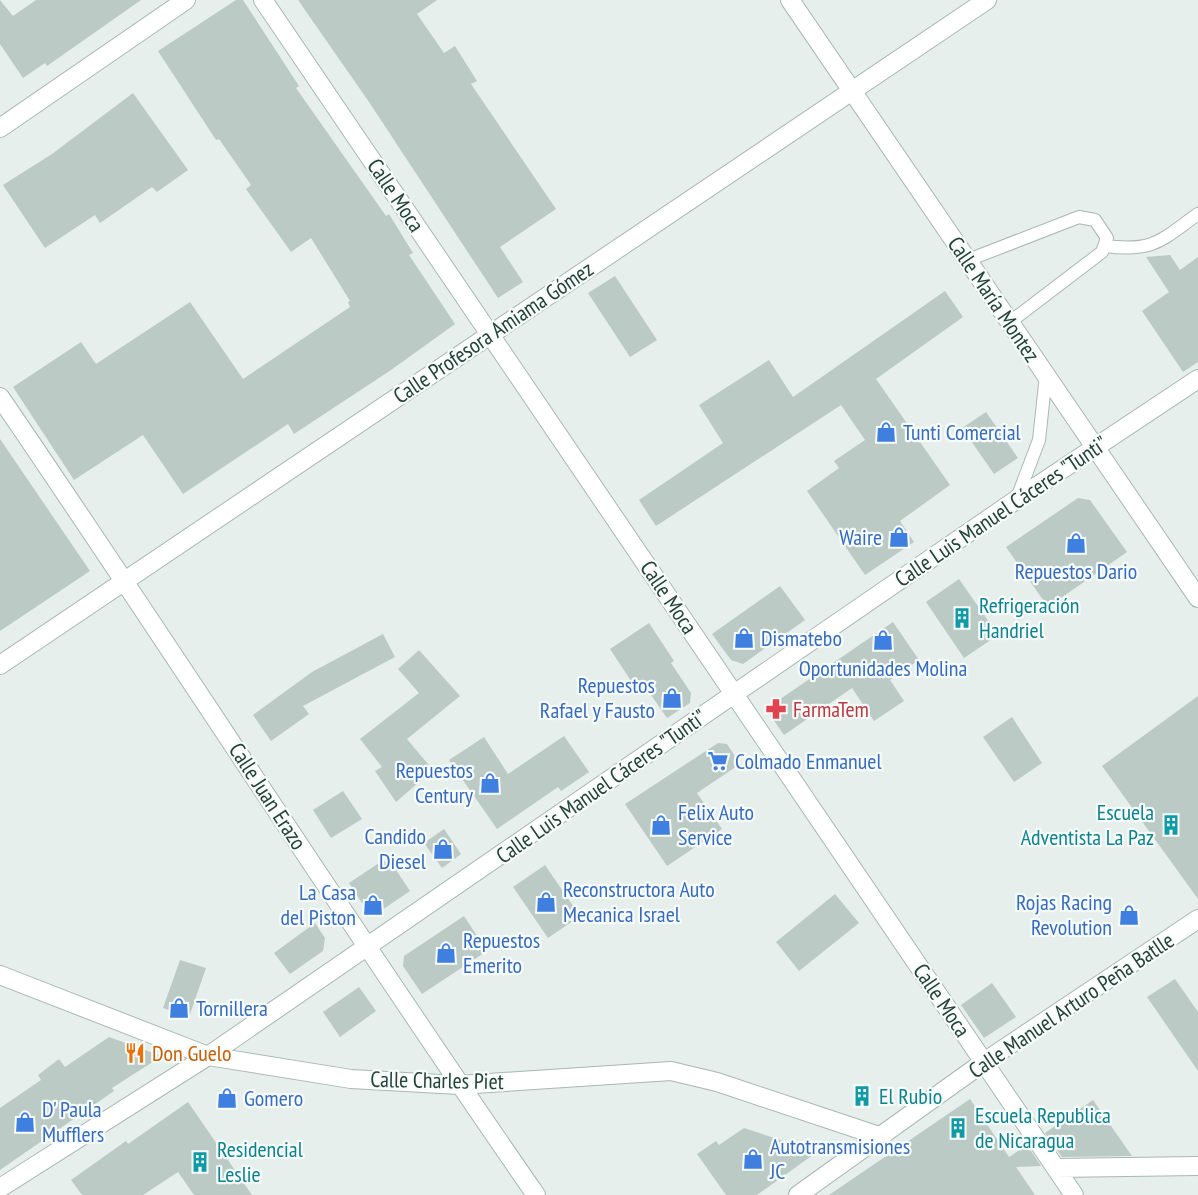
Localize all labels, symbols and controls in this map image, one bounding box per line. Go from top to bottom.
street label: Calle Moca [361,153,431,237]
street label: Calle María Montez [942,231,1046,367]
street label: Calle Profesora Amiama Gómez [388,255,598,409]
place label: Tunti Comercial [903,418,1021,446]
shop icon: Tunti Comercial [874,420,898,444]
street label: Calle Luis Manuel Cáceres "Tunti" [889,429,1113,593]
place label: Waire [839,523,882,551]
shop icon: Waire [887,525,911,549]
shop icon: Repuestos Dario [1064,531,1088,555]
street label: Calle Moca [634,555,704,639]
place label: Repuestos Dario [1015,557,1137,585]
place label: Refrigeración Handriel [979,591,1079,644]
building icon: Refrigeración Handriel [950,606,974,630]
place label: Dismatebo [761,624,842,652]
shop icon: Dismatebo [732,626,756,650]
shop icon: Oportunidades Molina [871,628,895,652]
place label: Oportunidades Molina [799,654,967,682]
place label: Repuestos Rafael y Fausto [540,671,655,724]
shop icon: Repuestos Rafael y Fausto [660,686,684,710]
place label: FarmaTem [793,695,869,723]
pharmacy icon: FarmaTem [764,697,788,721]
street label: Calle Luis Manuel Cáceres "Tunti" [490,703,712,869]
street label: Calle Juan Erazo [223,737,313,855]
place label: Colmado Enmanuel [735,747,882,775]
supermarket icon: Colmado Enmanuel [706,749,730,773]
place label: Repuestos Century [396,756,474,809]
shop icon: Repuestos Century [478,771,502,795]
place label: Felix Auto Service [678,798,754,851]
place label: Escuela Adventista La Paz [1021,798,1154,851]
shop icon: Felix Auto Service [649,813,673,837]
building icon: Escuela Adventista La Paz [1159,813,1183,837]
place label: Candido Diesel [364,822,427,875]
shop icon: Candido Diesel [431,837,455,861]
place label: Reconstructora Auto Mecanica Israel [563,875,715,928]
place label: La Casa del Piston [280,878,356,931]
place label: Rojas Racing Revolution [1016,888,1112,941]
shop icon: Reconstructora Auto Mecanica Israel [534,890,558,914]
shop icon: La Casa del Piston [361,893,385,917]
shop icon: Rojas Racing Revolution [1117,903,1141,927]
place label: Repuestos Emerito [463,926,540,979]
street label: Calle Manuel Arturo Peña Batlle [963,926,1179,1084]
shop icon: Repuestos Emerito [434,941,458,965]
street label: Calle Moca [907,958,977,1042]
place label: Tornillera [196,994,268,1022]
shop icon: Tornillera [167,996,191,1020]
place label: Don Guelo [152,1039,231,1067]
restaurant icon: Don Guelo [123,1041,147,1065]
street label: Calle Charles Piet [370,1065,504,1095]
place label: El Rubio [879,1082,942,1110]
place label: Gomero [244,1084,303,1112]
building icon: El Rubio [850,1084,874,1108]
shop icon: Gomero [215,1086,239,1110]
place label: D' Paula Mufflers [42,1095,104,1148]
place label: Escuela Republica de Nicaragua [975,1101,1111,1154]
shop icon: D' Paula Mufflers [13,1110,37,1134]
building icon: Escuela Republica de Nicaragua [946,1116,970,1140]
place label: Autotransmisiones JC [769,1132,910,1185]
place label: Residencial Leslie [217,1135,304,1188]
shop icon: Autotransmisiones JC [741,1147,765,1171]
building icon: Residencial Leslie [188,1150,212,1174]

